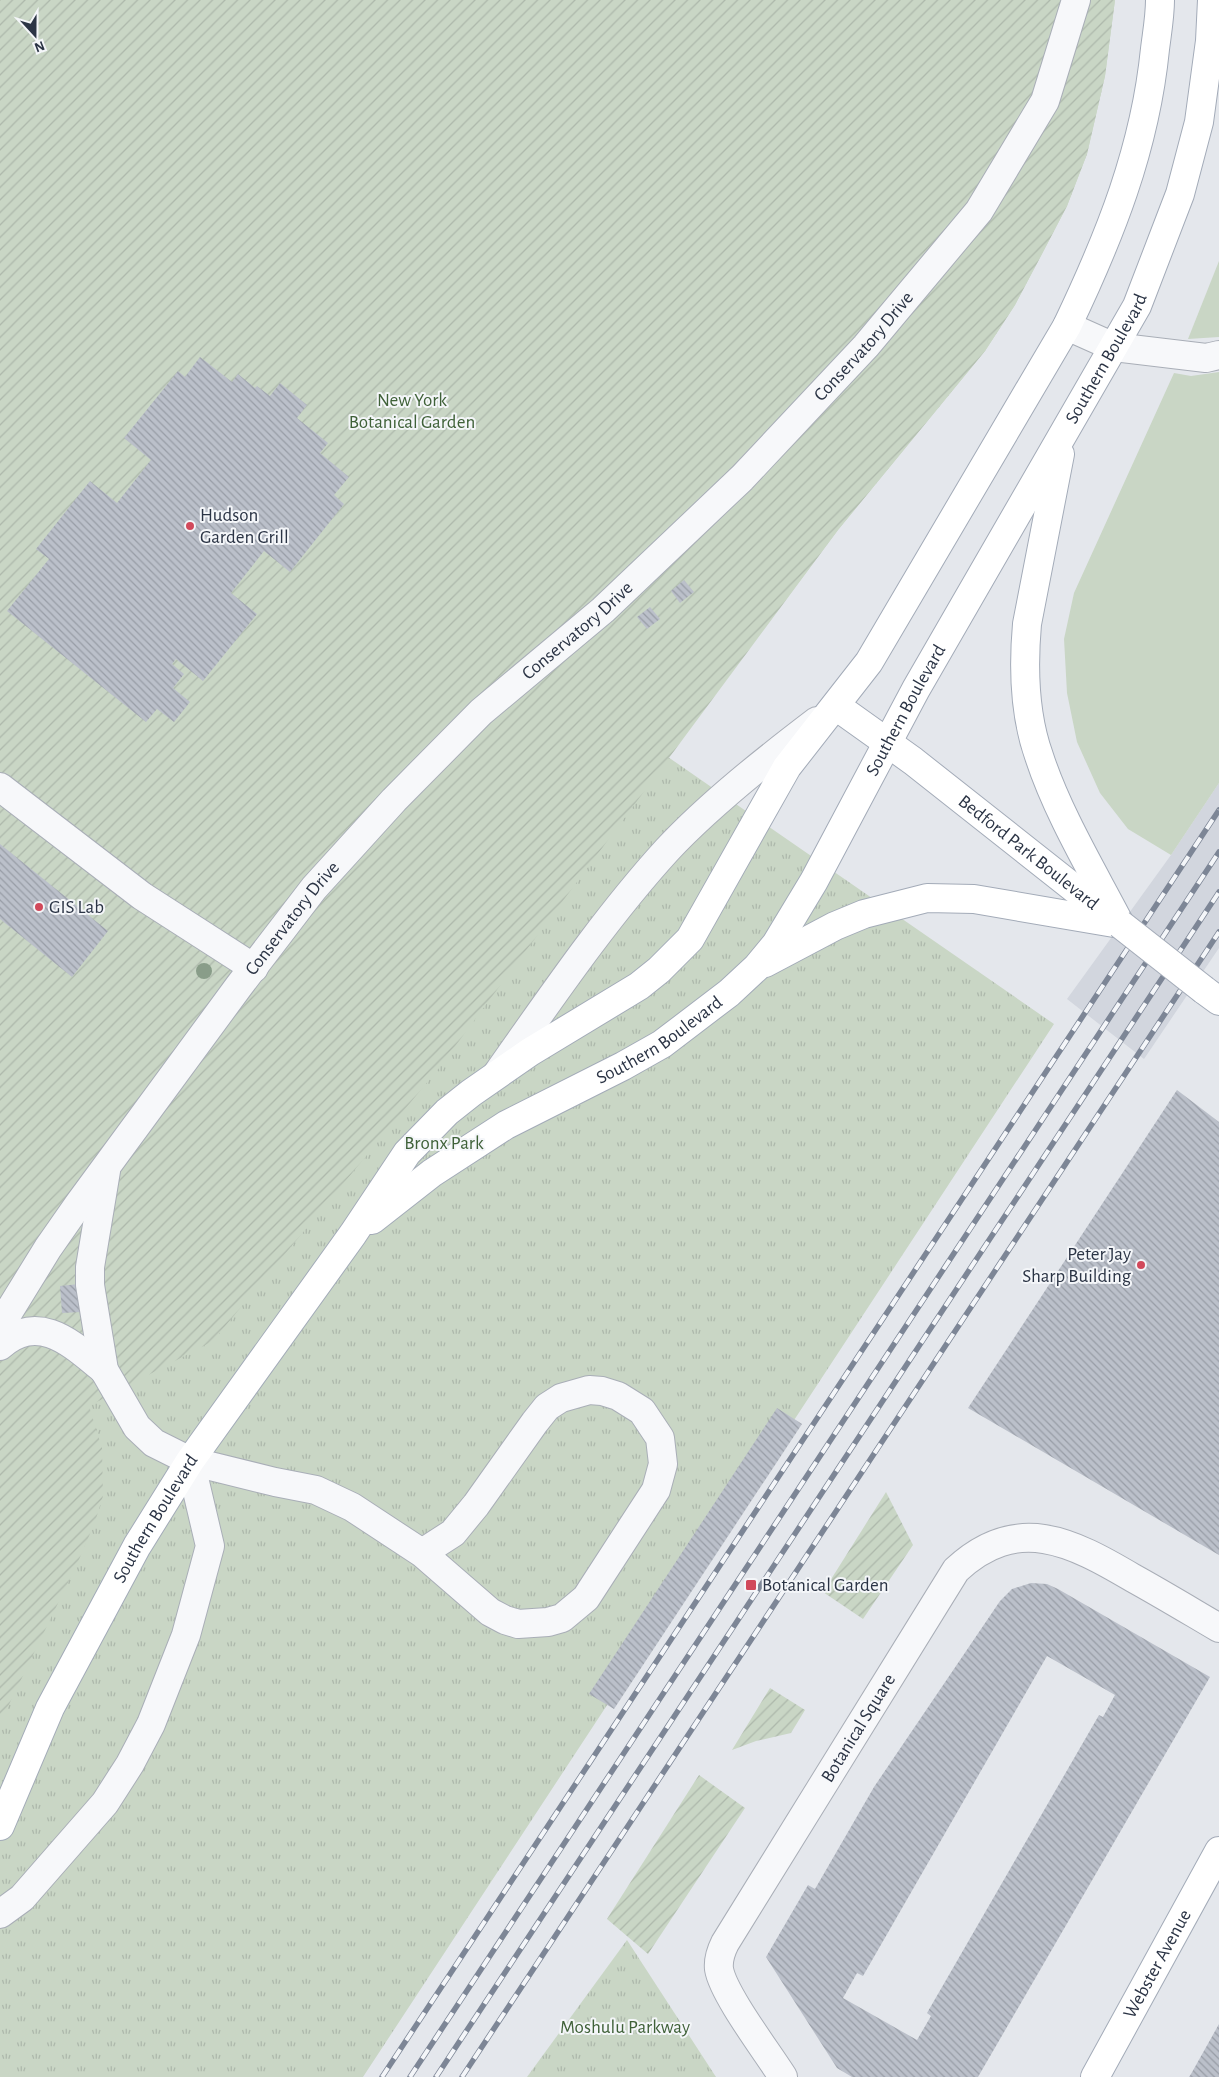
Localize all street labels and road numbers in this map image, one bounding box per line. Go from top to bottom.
street label: Conservatory Drive [810,288,917,405]
street label: Southern Boulevard [1062,291,1150,427]
street label: Conservatory Drive [518,578,636,683]
street label: Southern Boulevard [862,641,949,779]
street label: Bedford Park Boulevard [955,791,1103,914]
street label: Conservatory Drive [241,858,343,979]
street label: Southern Boulevard [593,992,726,1087]
street label: Southern Boulevard [110,1451,201,1586]
street label: Botanical Square [818,1670,899,1786]
street label: Webster Avenue [1120,1906,1194,2022]

